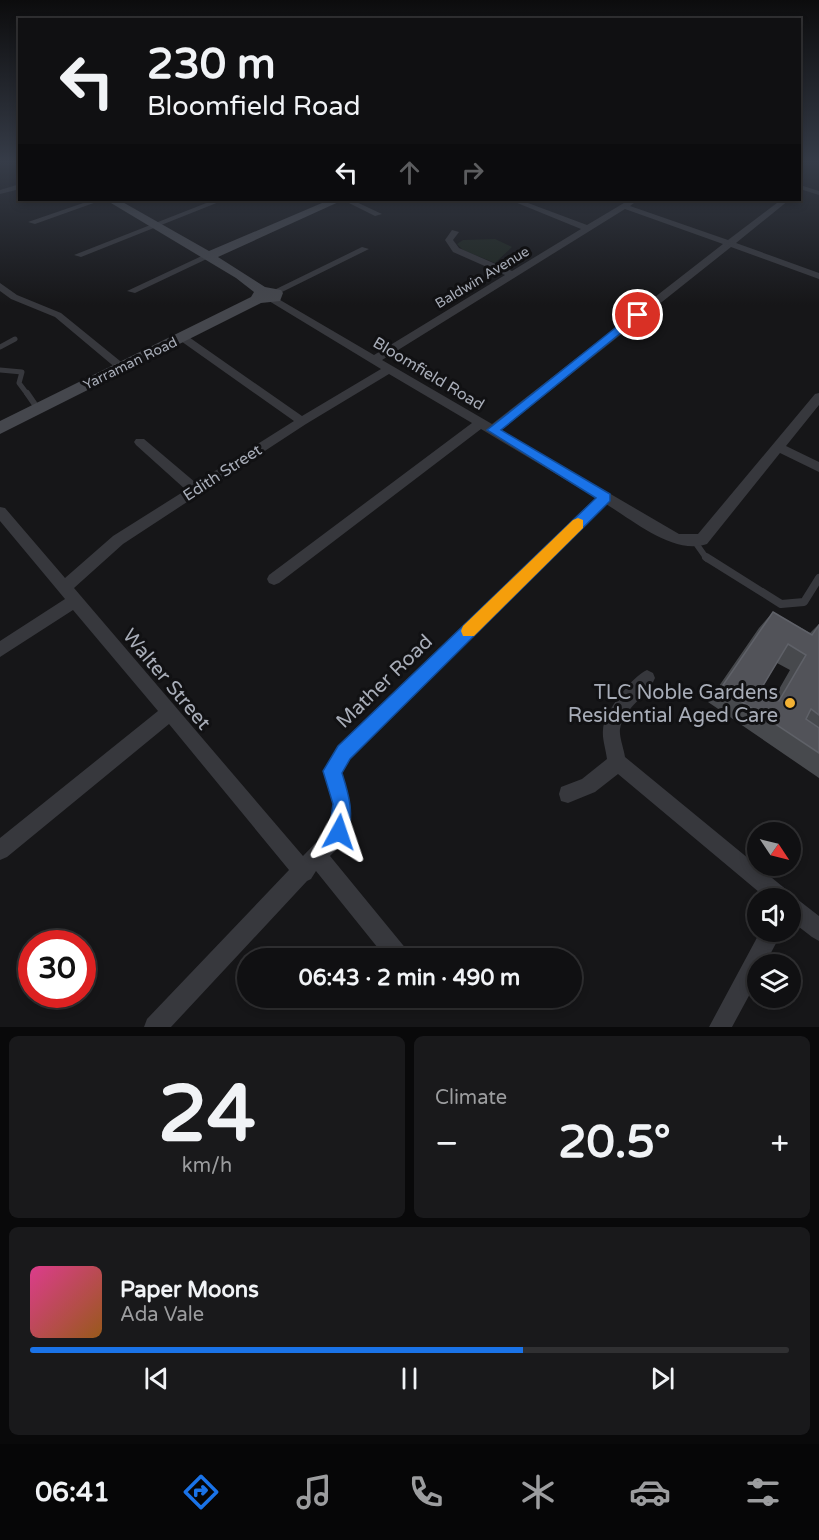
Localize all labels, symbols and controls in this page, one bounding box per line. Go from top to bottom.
text: 230 m [147,39,276,90]
icon: left [48,42,126,120]
text: Bloomfield Road [147,90,361,123]
icon: left [330,156,363,189]
icon: ahead [393,156,426,189]
icon: right [456,156,489,189]
street label: Baldwin Avenue [432,243,532,312]
pin [612,289,663,340]
icon: arrive [621,298,654,331]
street label: Yarraman Road [81,333,180,394]
street label: Bloomfield Road [369,333,488,415]
street label: Edith Street [179,440,266,506]
street label: Walter Street [117,624,216,735]
street label: Mather Road [332,630,438,734]
place label: TLC Noble Gardens Residential Aged Care [568,681,778,728]
marker: TLC Noble Gardens Residential Aged Care [783,696,797,710]
position arrow [307,800,371,864]
north arrow [747,822,801,876]
map controls [747,822,801,1008]
button: sound [747,888,801,942]
speed limit sign: 30 [18,930,96,1008]
button: layers [747,954,801,1008]
text: 06:43 · 2 min · 490 m [299,965,520,991]
text: 24 [158,1068,256,1162]
text: Climate [435,1086,507,1110]
text: 20.5° [558,1116,671,1170]
text: − [435,1124,459,1163]
text: + [770,1124,789,1163]
text: km/h [182,1154,232,1178]
text: Paper Moons [120,1277,259,1303]
text: Ada Vale [120,1303,204,1327]
icon: previous [140,1362,173,1395]
icon: pause [393,1362,426,1395]
icon: next [646,1362,679,1395]
icon: directions [180,1471,222,1513]
icon: music [293,1471,335,1513]
icon: phone [405,1471,447,1513]
icon: climate [517,1471,559,1513]
icon: car [629,1471,671,1513]
icon: filters [742,1471,784,1513]
text: 06:41 [35,1476,110,1509]

